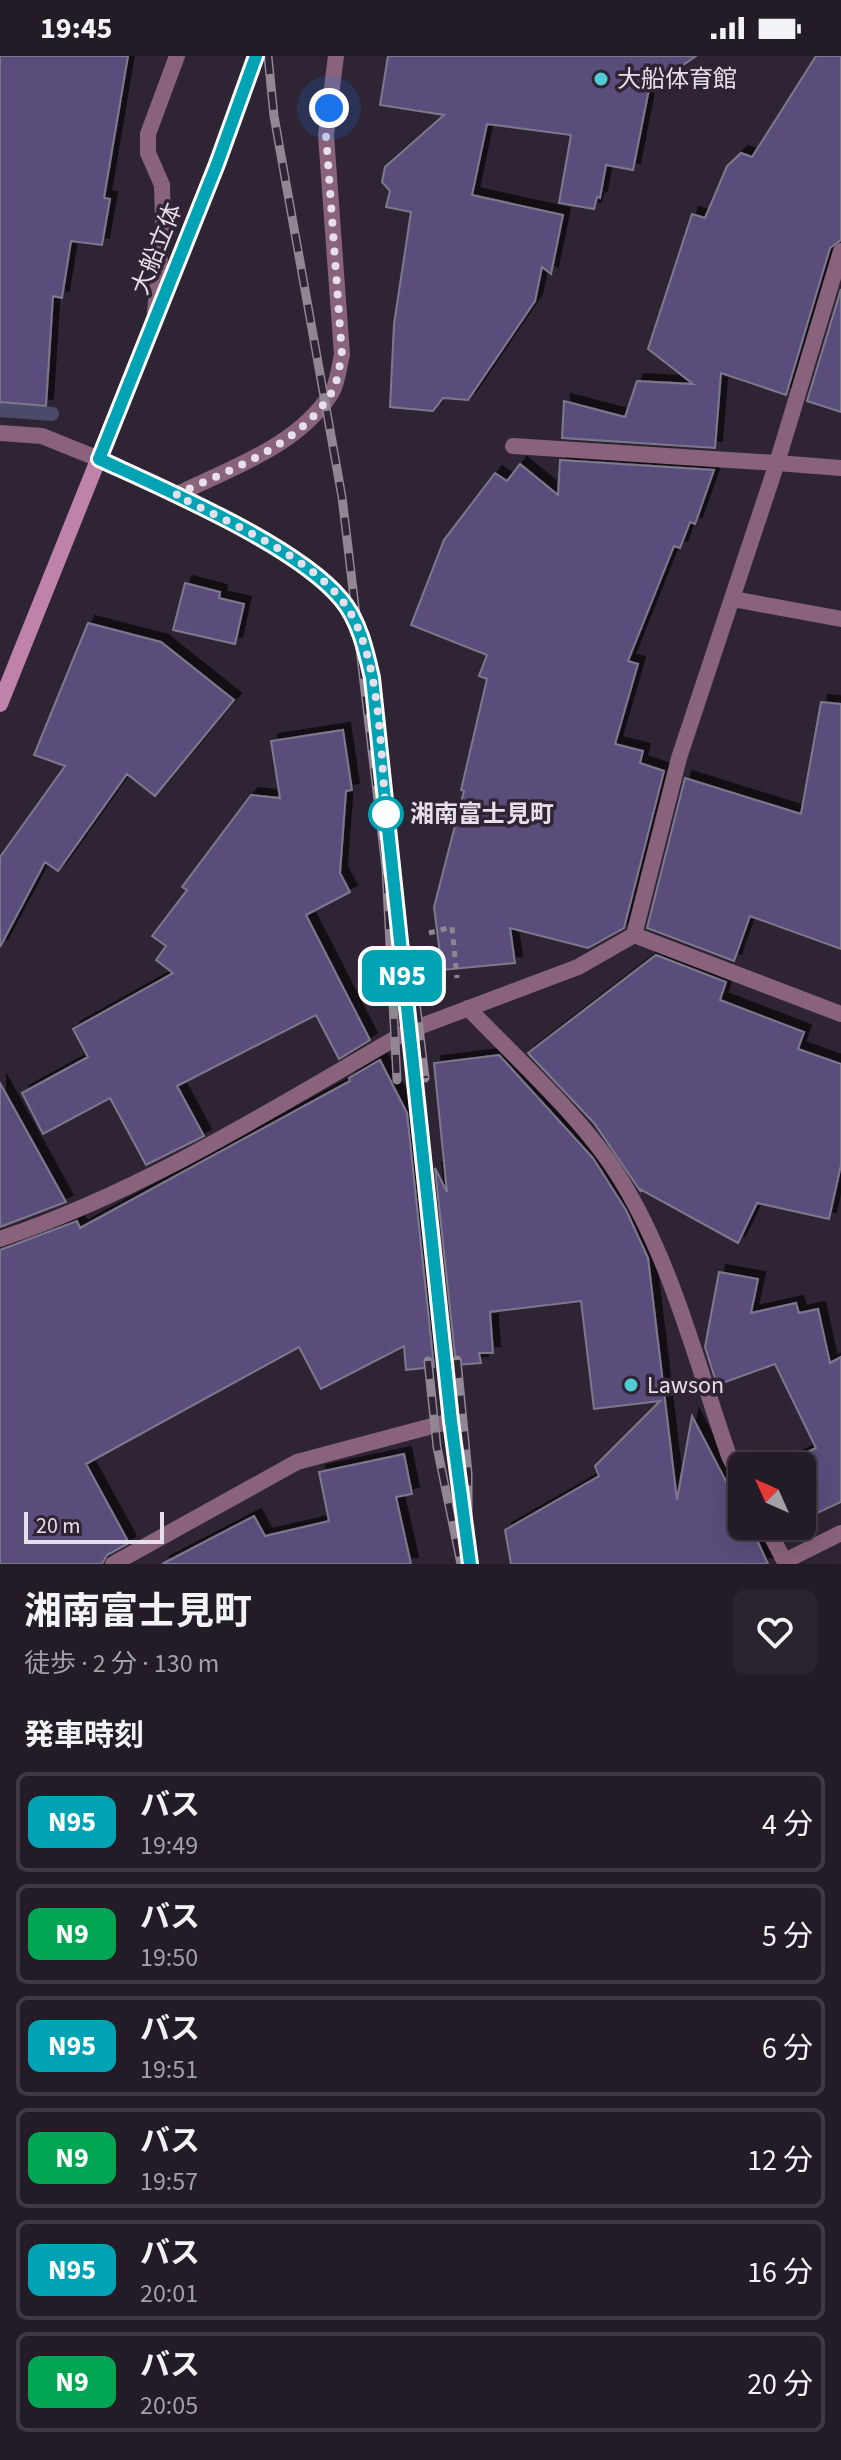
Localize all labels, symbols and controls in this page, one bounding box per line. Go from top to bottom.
text: 19:45 [40,7,112,50]
place label: 大船体育館 [617,62,737,97]
marker: 大船体育館 [592,70,610,88]
your location [309,88,349,128]
street label: 大船立体 [123,198,191,300]
marker: 湘南富士見町 [369,797,403,831]
place label: 湘南富士見町 [410,797,554,832]
line badge: N95 [356,950,448,1002]
text: N95 [378,956,426,996]
place label: Lawson [647,1368,724,1403]
marker: Lawson [622,1376,640,1394]
north arrow [728,1452,816,1540]
map controls [728,1452,816,1540]
scale bar [24,1508,164,1544]
text: 20 m [36,1510,81,1542]
text: 湘南富士見町 [24,1585,252,1639]
button: heart [733,1590,817,1674]
text: 徒歩 · 2 分 · 130 m [24,1645,219,1682]
text: 発車時刻 [24,1714,144,1757]
text: バス [140,1784,200,1827]
text: N95 [48,1802,96,1842]
text: 4 分 [762,1803,813,1846]
text: 19:49 [140,1827,198,1864]
text: バス [140,1896,200,1939]
text: N9 [55,1914,89,1954]
text: 5 分 [762,1915,813,1958]
text: 19:50 [140,1939,198,1976]
text: バス [140,2008,200,2051]
text: N95 [48,2026,96,2066]
text: 6 分 [762,2027,813,2070]
text: 19:51 [140,2051,198,2088]
text: バス [140,2120,200,2163]
text: N9 [55,2138,89,2178]
text: 12 分 [747,2139,813,2182]
text: 19:57 [140,2163,198,2200]
text: バス [140,2232,200,2275]
text: N95 [48,2250,96,2290]
text: 16 分 [747,2251,813,2294]
text: 20:01 [140,2275,198,2312]
text: バス [140,2344,200,2387]
text: N9 [55,2362,89,2402]
text: 20 分 [747,2363,813,2406]
text: 20:05 [140,2387,198,2424]

